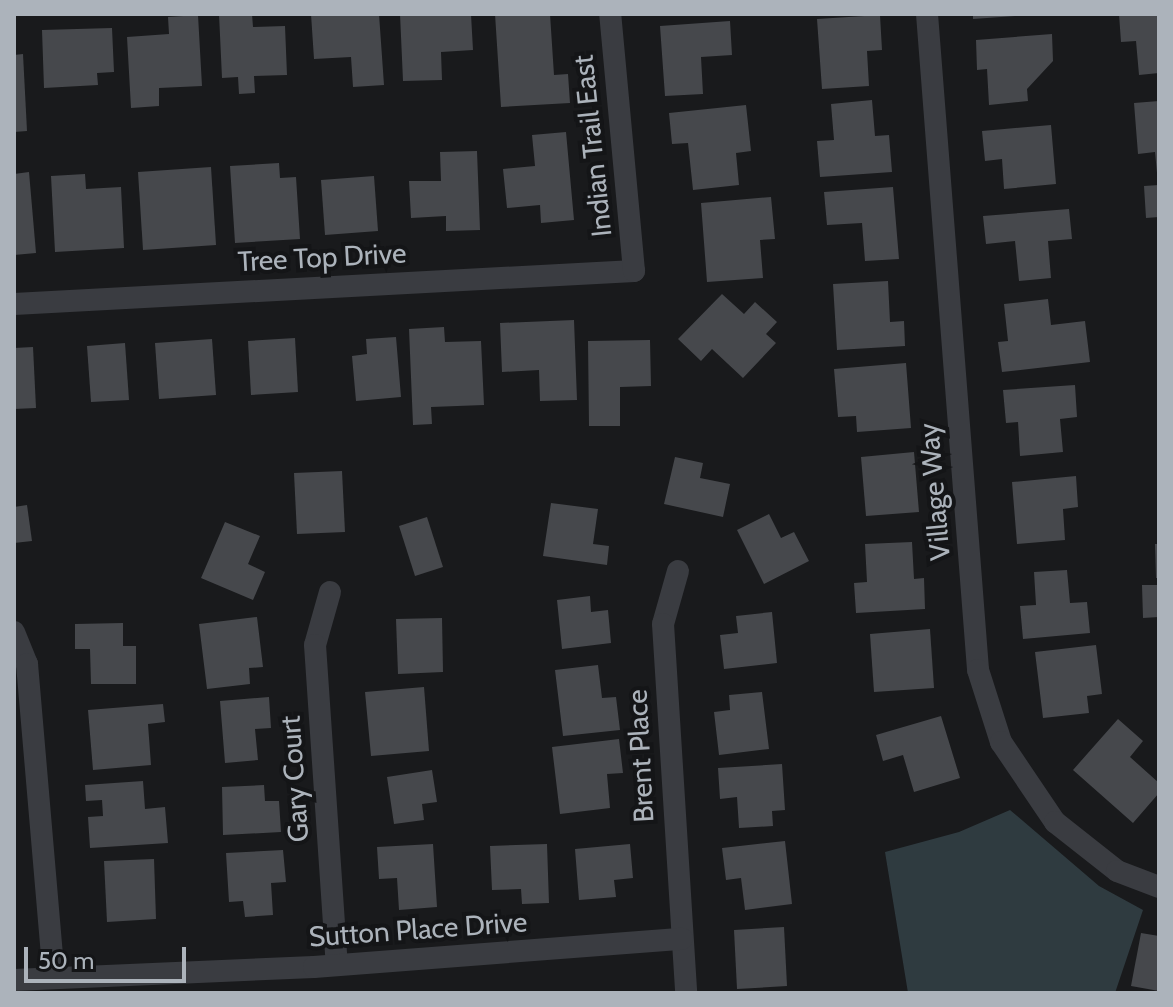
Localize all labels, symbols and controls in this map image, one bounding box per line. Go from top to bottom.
street label: Indian Trail East [566,53,618,239]
street label: Tree Top Drive [237,236,407,278]
street label: Village Way [911,422,957,562]
street label: Brent Place [620,689,660,823]
street label: Gary Court [273,715,315,843]
street label: Sutton Place Drive [308,905,528,953]
scale bar [28,931,190,981]
text: 50 m [38,946,94,975]

